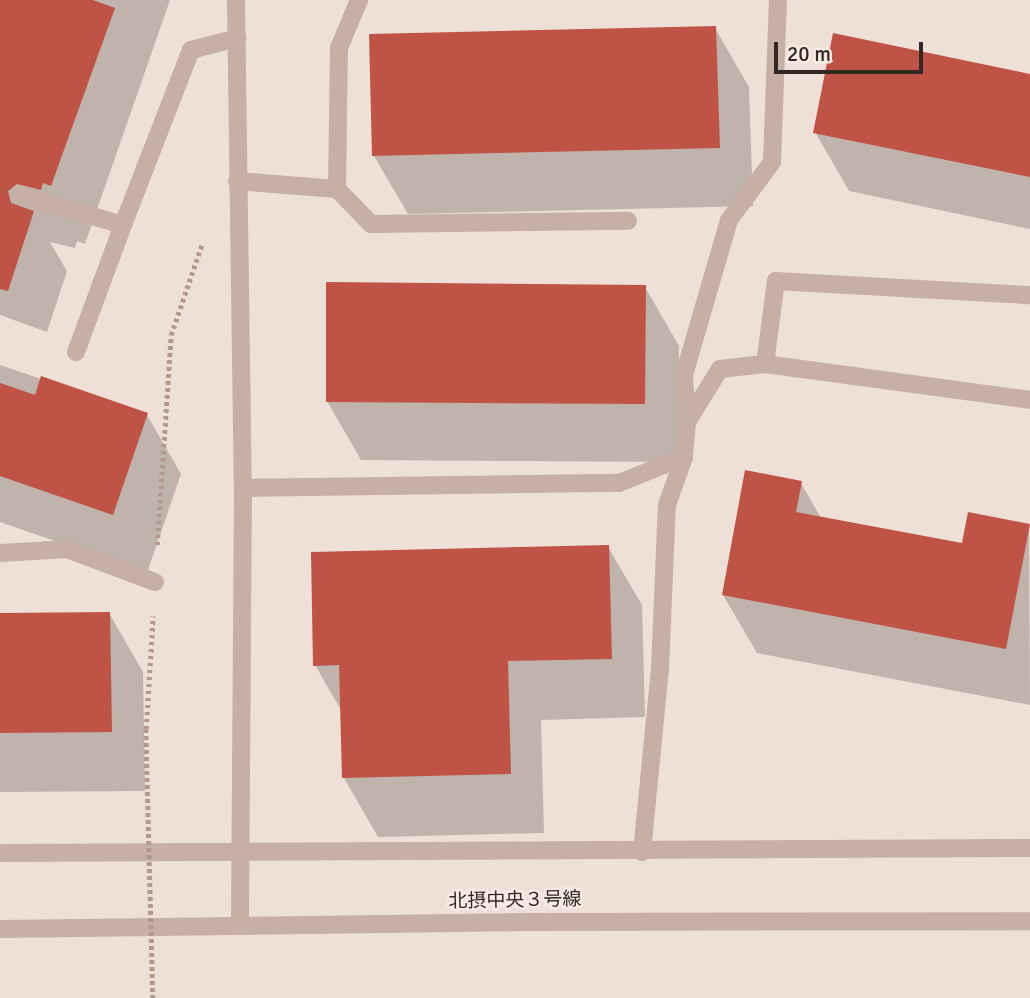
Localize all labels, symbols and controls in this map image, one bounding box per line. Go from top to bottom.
scale bar [778,28,927,72]
text: 20 m [787,41,831,67]
street label: 北摂中央３号線 [448,888,582,914]

